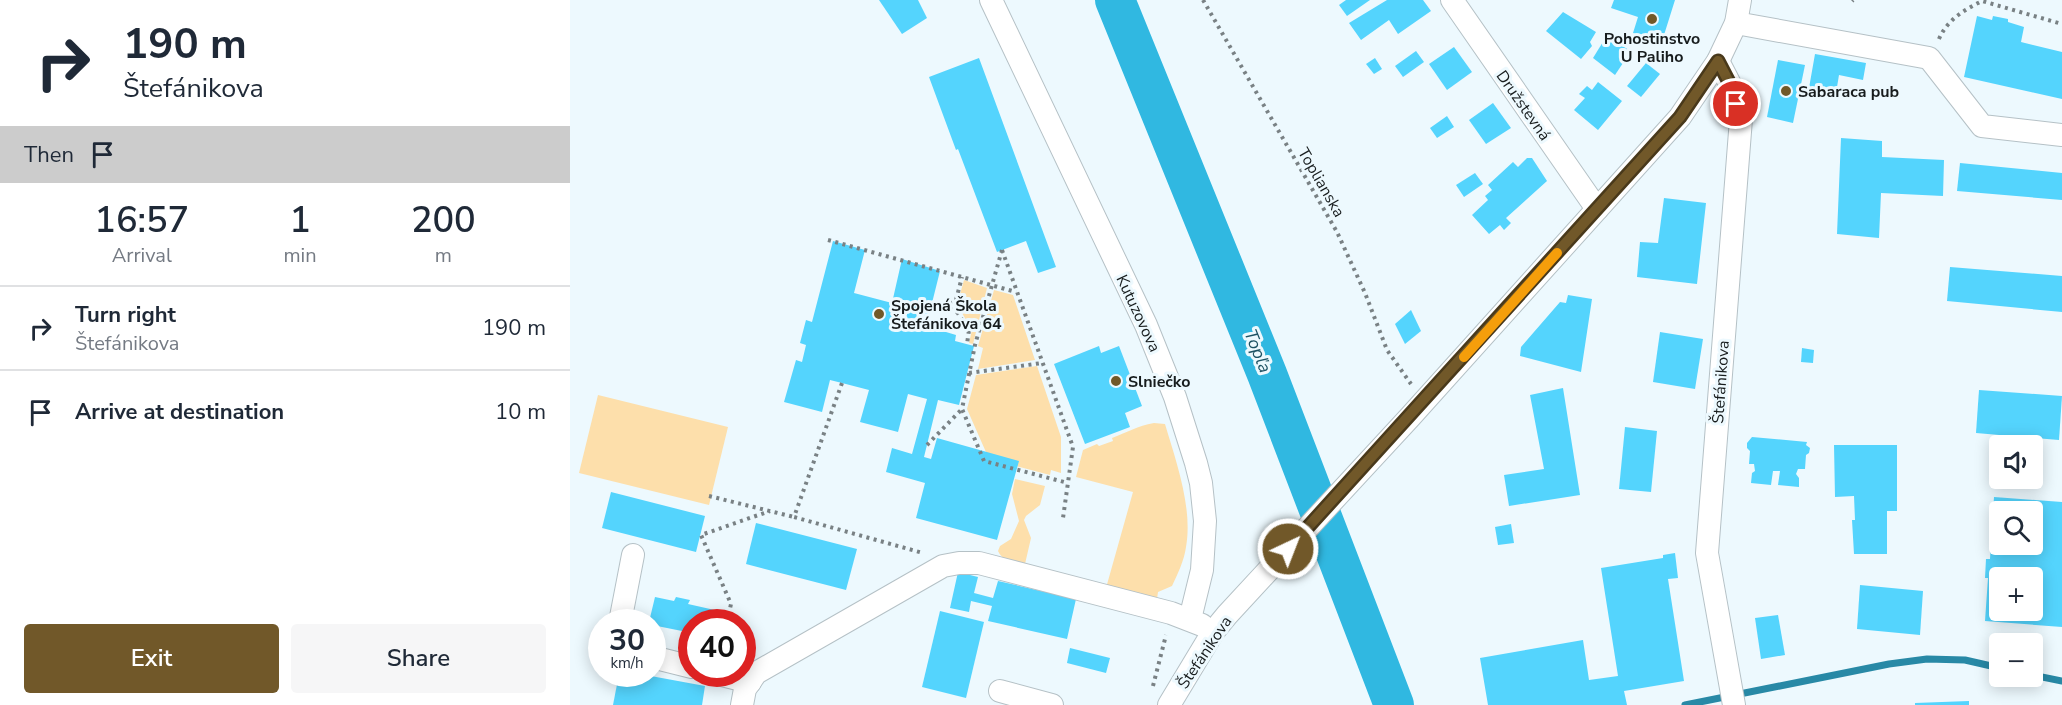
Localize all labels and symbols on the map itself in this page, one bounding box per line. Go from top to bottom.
marker: Pohostinstvo U Paliho [1645,12,1659,26]
place label: Pohostinstvo U Paliho [1604,28,1700,68]
street label: Družstevná [1491,66,1555,145]
pin [1710,78,1761,129]
place label: Sabaraca pub [1798,81,1899,103]
marker: Sabaraca pub [1779,84,1793,98]
street label: Toplianska [1292,144,1350,221]
street label: Kutuzovova [1111,271,1166,356]
place label: Spojená Škola Štefánikova 64 [891,295,1002,335]
marker: Spojená Škola Štefánikova 64 [872,307,886,321]
water label: Topľa [1238,326,1278,376]
street label: Štefánikova [1707,340,1735,424]
place label: Slniečko [1128,371,1191,393]
marker: Slniečko [1109,374,1123,388]
position arrow [1256,517,1320,581]
speed limit sign: 40 [678,609,756,687]
street label: Štefánikova [1172,612,1237,693]

